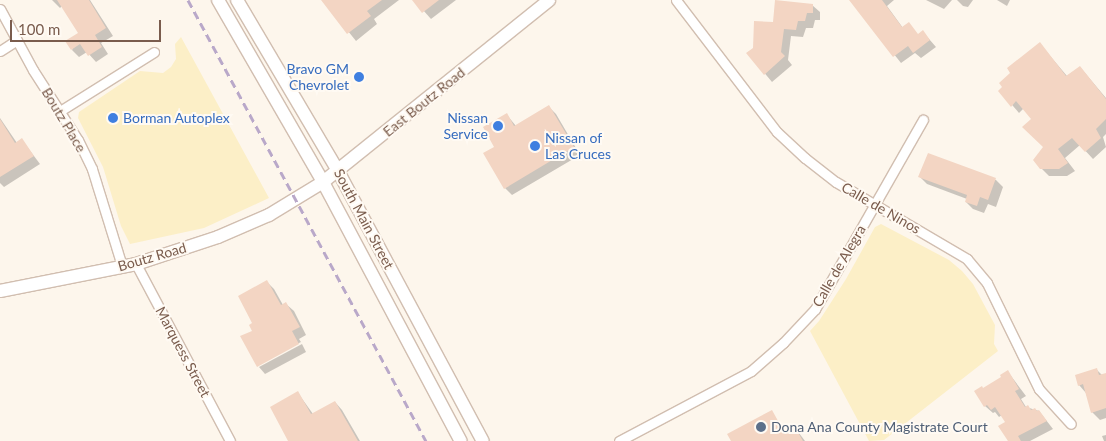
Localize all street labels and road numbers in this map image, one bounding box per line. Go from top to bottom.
street label: East Boutz Road [380,64,468,140]
street label: Boutz Place [38,85,90,155]
street label: South Main Street [331,166,397,272]
street label: Calle de Ninos [838,179,924,237]
street label: Calle de Alegra [809,222,869,310]
street label: Boutz Road [116,239,188,275]
street label: Marquess Street [152,304,214,400]

